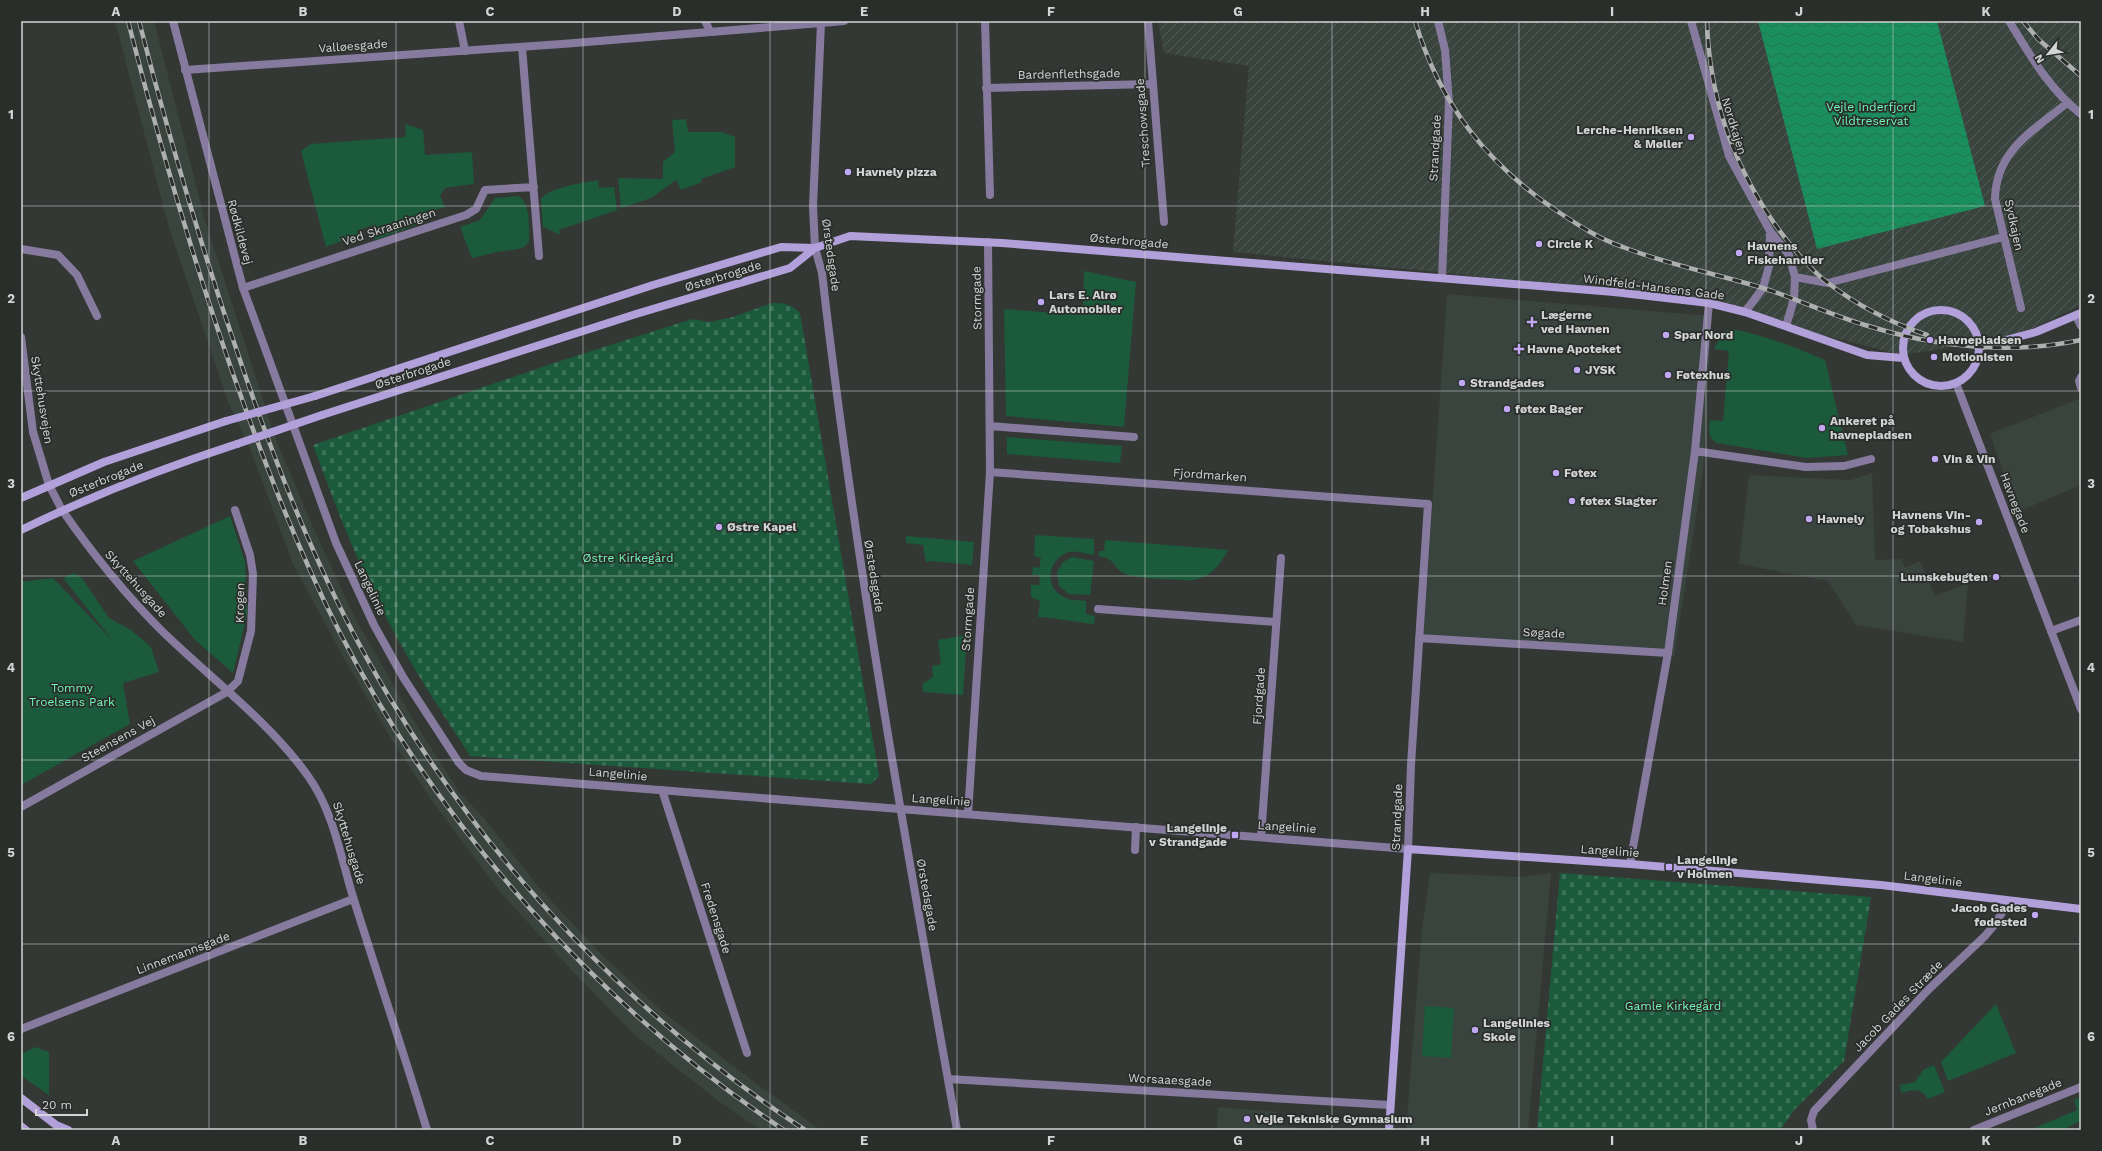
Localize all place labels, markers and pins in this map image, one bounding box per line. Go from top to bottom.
place label: Lerche-Henriksen & Møller [1576,123,1684,151]
marker: Lerche-Henriksen & Møller [1686,132,1696,142]
place label: Havnely pizza [856,165,937,179]
marker: Havnely pizza [843,167,853,177]
place label: Circle K [1547,237,1594,251]
marker: Circle K [1534,239,1544,249]
place label: Havnens Fiskehandler [1747,239,1825,267]
marker: Havnens Fiskehandler [1734,248,1744,258]
place label: Lars E. Alrø Automobiler [1049,288,1123,316]
marker: Lars E. Alrø Automobiler [1036,297,1046,307]
place label: Lægerne ved Havnen [1540,308,1610,336]
marker: Lægerne ved Havnen [1526,316,1538,328]
place label: Spar Nord [1674,328,1733,342]
marker: Spar Nord [1661,330,1671,340]
place label: Havnepladsen [1938,333,2021,347]
marker: Havnepladsen [1925,335,1935,345]
place label: Havne Apoteket [1527,342,1622,356]
marker: Havne Apoteket [1514,344,1524,354]
place label: Motionisten [1942,350,2013,364]
marker: Motionisten [1929,352,1939,362]
place label: JYSK [1585,363,1617,377]
marker: JYSK [1572,365,1582,375]
place label: Føtexhus [1676,368,1731,382]
marker: Føtexhus [1663,370,1673,380]
place label: Strandgades [1470,376,1545,390]
marker: Strandgades [1457,378,1467,388]
place label: føtex Bager [1515,402,1584,416]
marker: føtex Bager [1502,404,1512,414]
place label: Ankeret på havnepladsen [1830,414,1912,442]
marker: Ankeret på havnepladsen [1817,423,1827,433]
place label: Vin & Vin [1943,452,1996,466]
marker: Vin & Vin [1930,454,1940,464]
place label: Føtex [1564,466,1597,480]
marker: Føtex [1551,468,1561,478]
place label: føtex Slagter [1580,494,1658,508]
marker: føtex Slagter [1567,496,1577,506]
place label: Havnens Vin- og Tobakshus [1891,508,1972,536]
place label: Havnely [1817,512,1864,526]
marker: Havnely [1804,514,1814,524]
marker: Havnens Vin- og Tobakshus [1974,517,1984,527]
place label: Østre Kapel [727,520,797,534]
marker: Østre Kapel [714,522,724,532]
place label: Lumskebugten [1900,570,1988,584]
marker: Lumskebugten [1991,572,2001,582]
place label: Langelinje v Strandgade [1148,821,1227,849]
marker: Langelinje v Strandgade [1230,830,1240,840]
place label: Langelinje v Holmen [1676,853,1738,881]
marker: Langelinje v Holmen [1664,862,1674,872]
place label: Jacob Gades fødested [1951,901,2028,929]
marker: Jacob Gades fødested [2030,910,2040,920]
place label: Langelinies Skole [1483,1016,1551,1044]
marker: Langelinies Skole [1470,1025,1480,1035]
place label: Vejle Tekniske Gymnasium [1255,1112,1413,1126]
marker: Vejle Tekniske Gymnasium [1242,1114,1252,1124]

